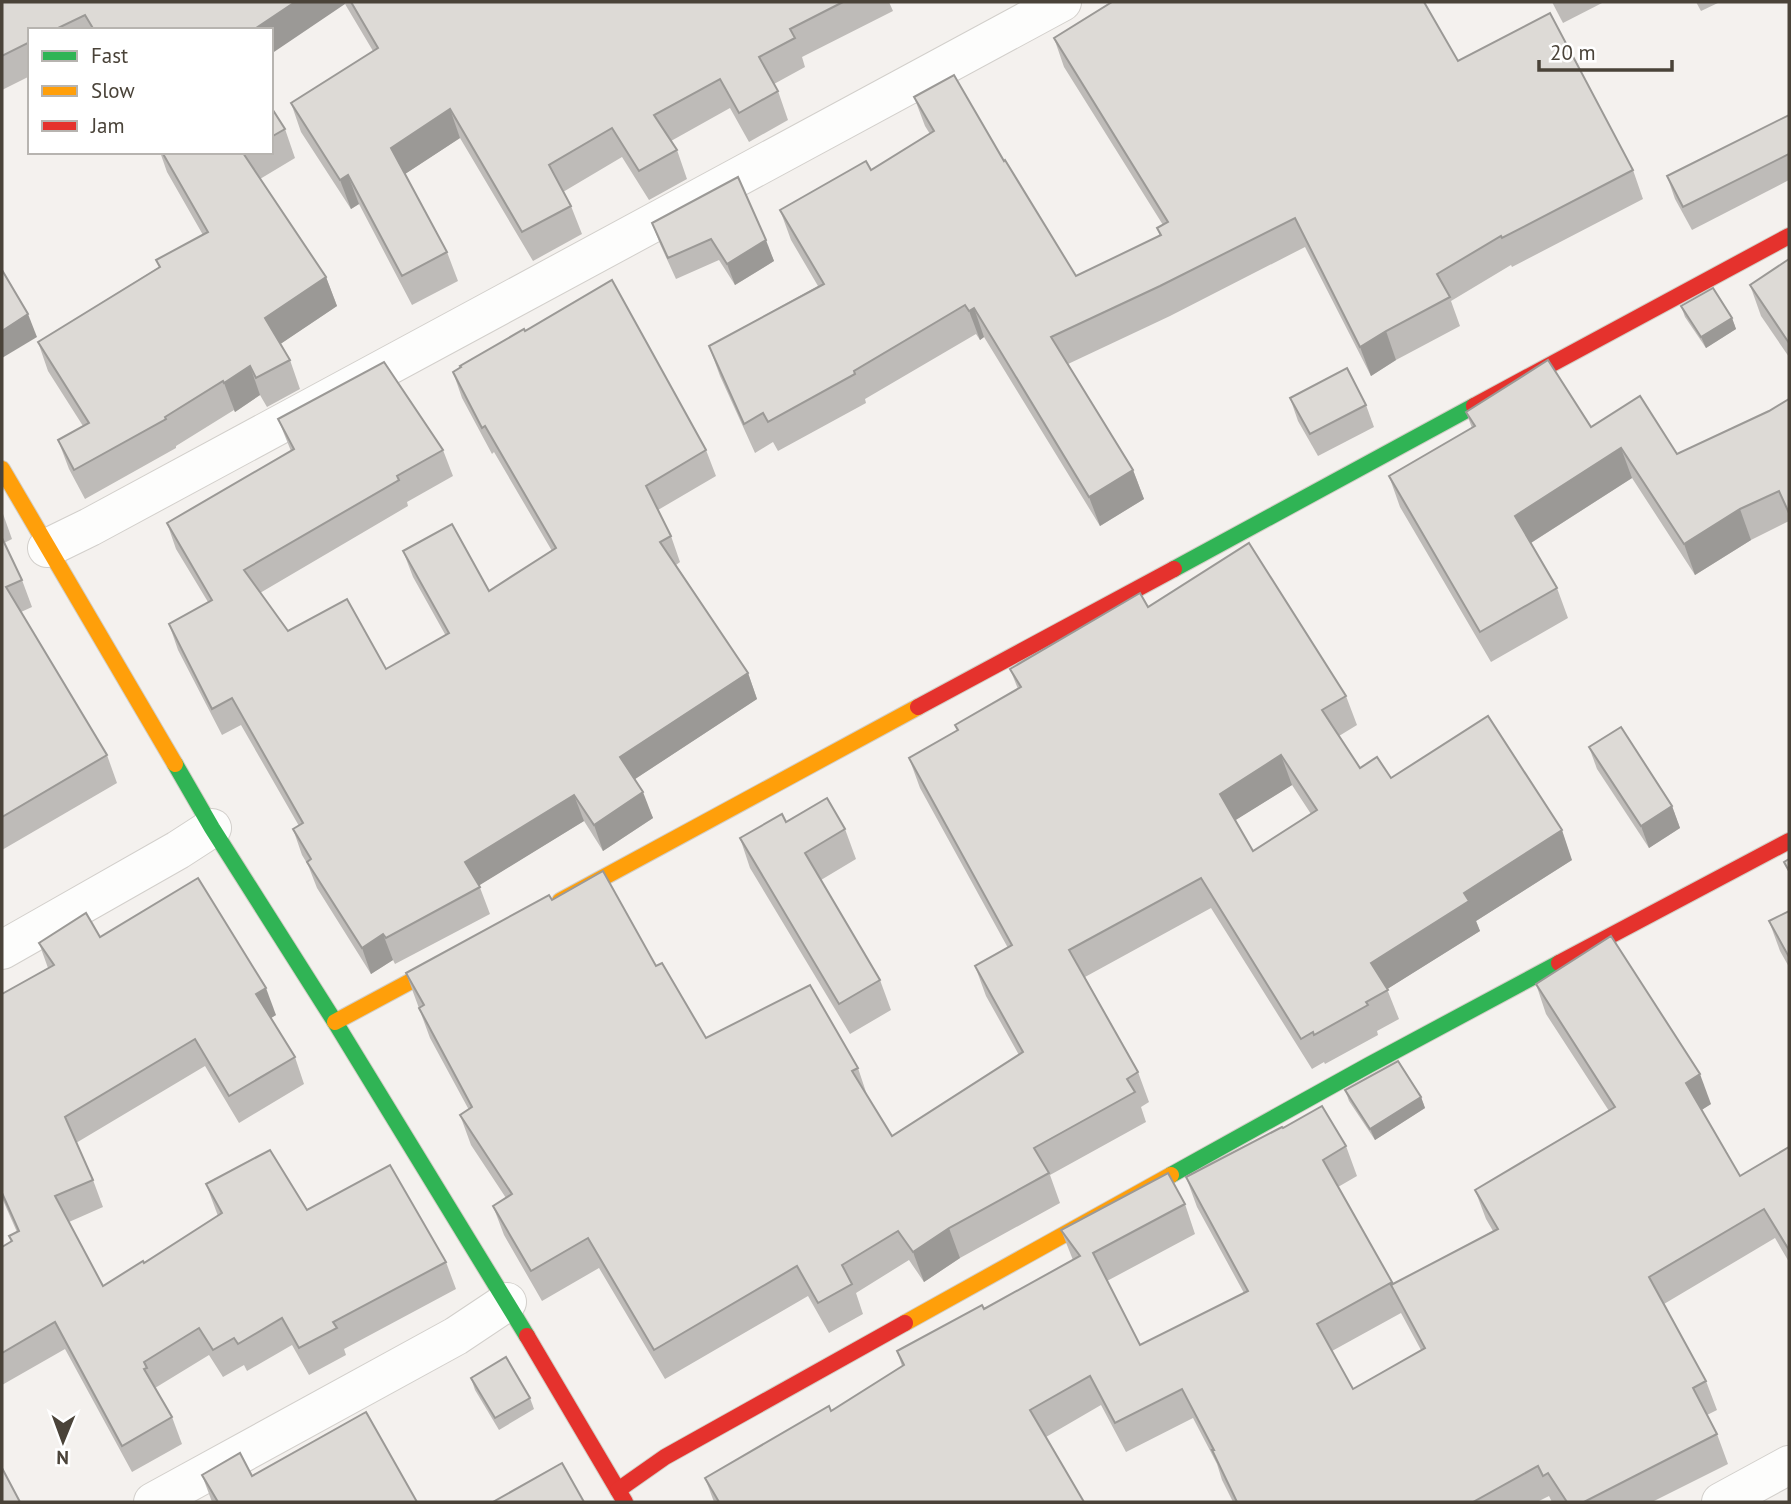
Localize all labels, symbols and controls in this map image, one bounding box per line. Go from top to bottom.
legend [28,28,273,154]
scale bar [1539,28,1672,72]
text: 20 m [1550,39,1596,66]
text: Fast [91,42,128,69]
text: Slow [91,77,135,104]
text: Jam [90,112,125,139]
north arrow [28,1406,98,1476]
text: N [56,1446,69,1470]

